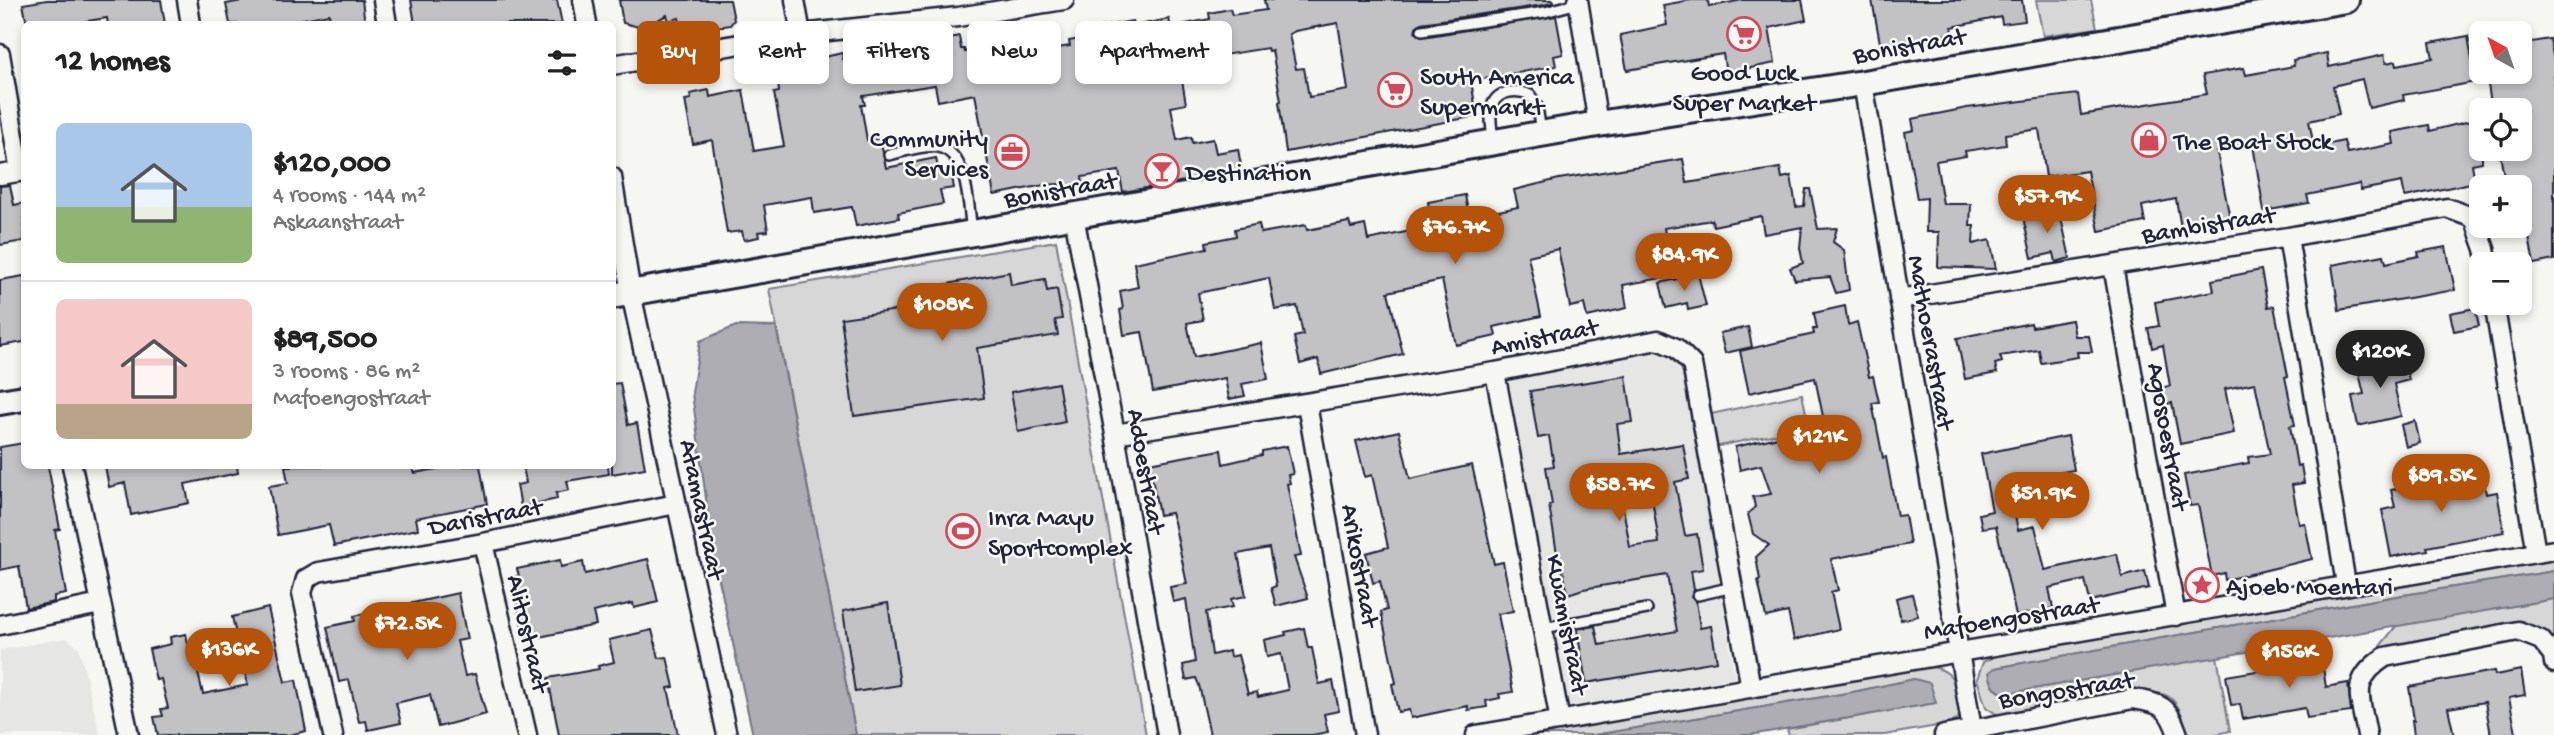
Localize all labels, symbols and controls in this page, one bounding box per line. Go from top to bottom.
supermarket icon: Good Luck Super Market [1725,15,1763,53]
chip: Buy [637,21,720,84]
chip: Rent [734,21,829,84]
chip: Filters [843,21,953,84]
chip: New [967,21,1061,84]
chip: Apartment [1075,21,1232,84]
north arrow [2469,21,2532,84]
map controls [2469,21,2532,315]
street label: Bonistraat [1850,23,1971,74]
icon: filters [543,44,581,82]
text: 12 homes [56,46,169,81]
place label: Good Luck Super Market [1672,60,1818,121]
place label: South America Supermarkt [1420,64,1575,125]
supermarket icon: South America Supermarkt [1376,71,1414,109]
button: locate [2469,98,2532,161]
shop icon: The Boat Stock [2130,121,2168,159]
place label: Community Services [870,126,989,187]
place label: The Boat Stock [2172,129,2335,160]
office icon: Community Services [993,133,1031,171]
text: $120,000 [273,148,391,183]
icon: home [112,151,196,235]
bar icon: Destination [1143,152,1181,190]
place label: Destination [1184,160,1312,191]
street label: Bonistraat [1001,167,1122,218]
button: + [2469,175,2532,238]
pin: $57.9K [1990,176,2104,235]
text: 4 rooms · 144 m² [273,183,426,210]
text: $57.9K [2014,184,2080,211]
street label: Bambistraat [2139,201,2280,253]
pin: $76.7K [1398,206,1512,266]
text: Askaanstraat [273,210,403,237]
text: $76.7K [1422,215,1488,242]
pin: $84.9K [1627,233,1741,293]
text: $84.9K [1651,242,1717,269]
button: − [2469,252,2532,315]
street label: Mathoerastraat [1898,253,1960,435]
pin: $108K [893,284,991,343]
text: $108K [913,292,971,319]
street label: Amistraat [1489,313,1603,365]
text: $89,500 [273,324,377,359]
icon: home [112,327,196,411]
pin: $120K [2331,330,2429,390]
text: $120K [2352,339,2408,366]
text: 3 rooms · 86 m² [273,359,420,386]
street label: Agosoestraat [2137,361,2194,515]
text: Mafoengostraat [273,386,429,413]
street label: Adoestraat [1117,407,1170,539]
pin: $121K [1770,416,1868,475]
text: $121K [1793,424,1845,451]
street label: Atamastraat [670,437,730,585]
pin: $89.5K [2384,454,2498,514]
pin: $58.7K [1562,463,1676,523]
text: $89.5K [2408,463,2474,490]
text: $58.7K [1586,472,1652,499]
pin: $51.9K [1985,472,2099,532]
text: $51.9K [2010,481,2074,508]
street label: Daristraat [424,493,548,546]
street label: Arikostraat [1332,502,1384,632]
place label: Inra Mayu Sportcomplex [988,505,1133,566]
sports icon: Inra Mayu Sportcomplex [944,512,982,550]
street label: Kwamistraat [1536,552,1594,700]
place icon: Ajoeb Moentari [2183,566,2221,604]
street label: Alitostraat [497,572,555,698]
place label: Ajoeb Moentari [2226,574,2393,605]
street label: Mafoengostraat [1922,591,2104,650]
pin: $72.5K [350,602,464,662]
text: $72.5K [374,611,440,638]
pin: $136K [180,628,278,688]
pin: $156K [2240,630,2338,690]
text: $136K [201,637,257,664]
text: $156K [2261,639,2317,666]
street label: Bongostraat [1996,666,2139,719]

